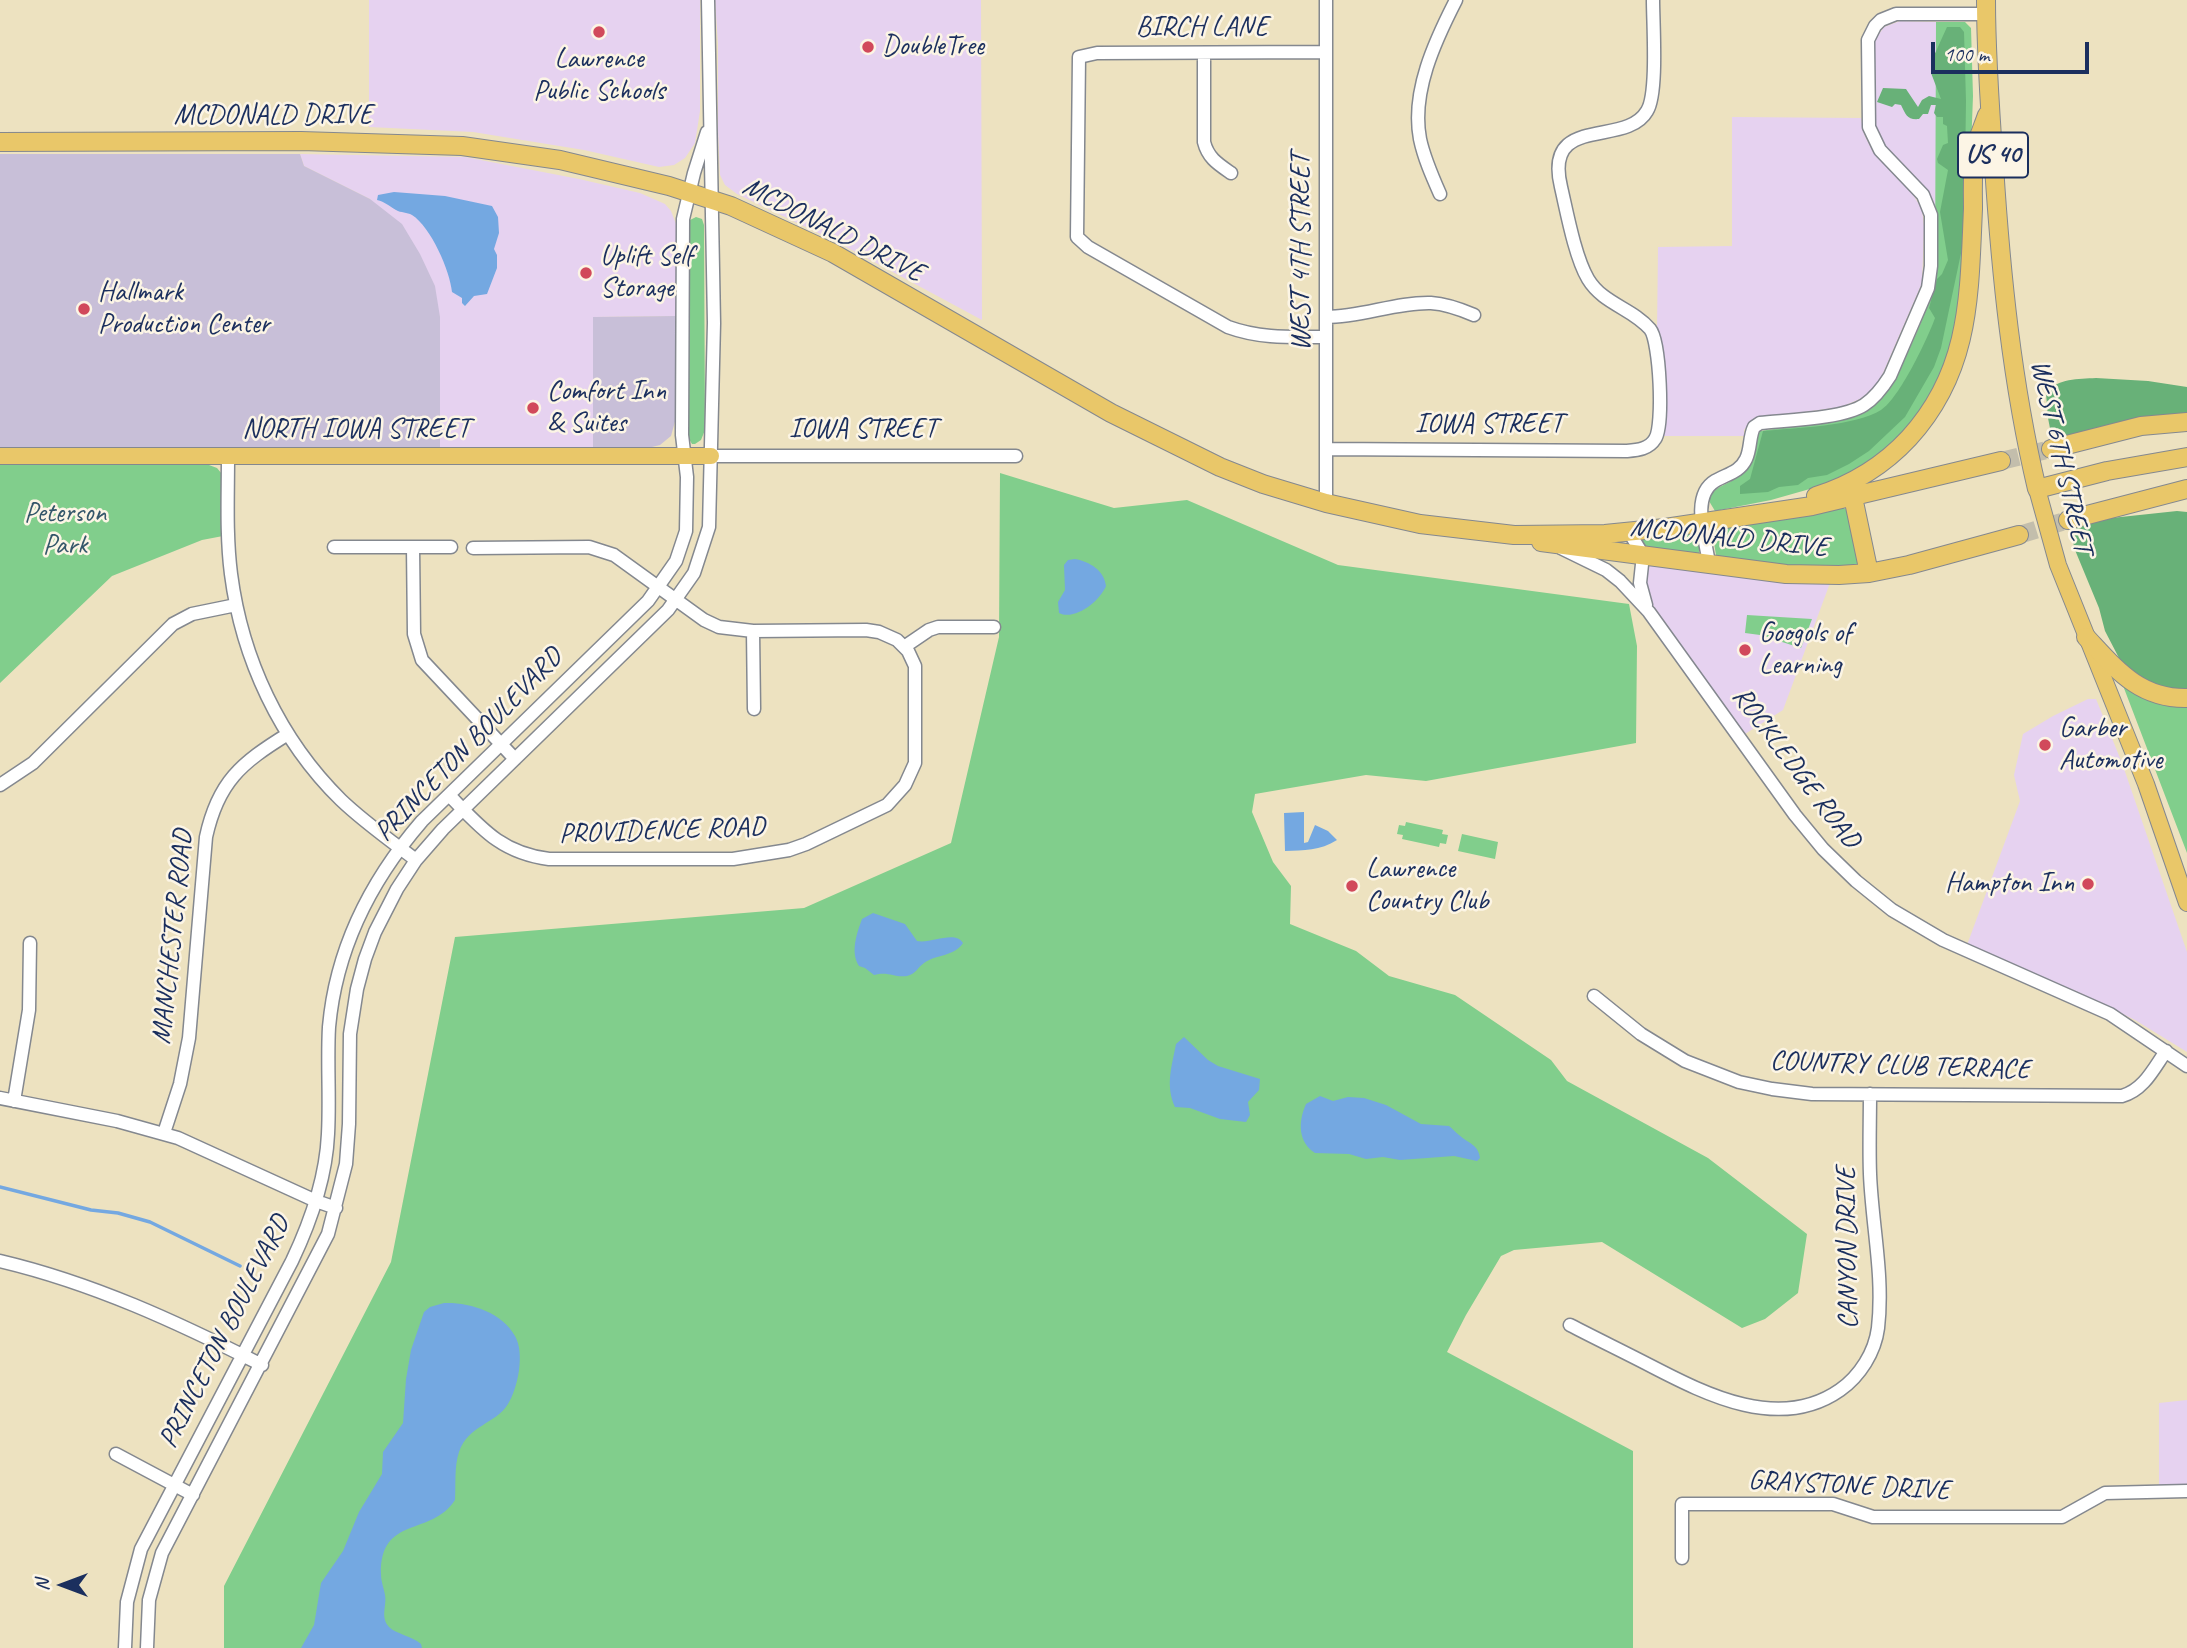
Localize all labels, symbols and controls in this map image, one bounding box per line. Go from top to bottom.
street label: BIRCH LANE [1136,11,1268,45]
marker: Lawrence Public Schools [591,24,607,40]
scale bar [1935,28,2092,72]
place label: DoubleTree [882,30,984,64]
marker: DoubleTree [860,39,876,55]
text: 100 m [1944,41,1989,67]
place label: Lawrence Public Schools [533,43,665,109]
street label: MCDONALD DRIVE [174,99,372,133]
road number: US 40 [1958,132,2028,178]
street label: WEST 4TH STREET [1285,153,1319,351]
street label: MCDONALD DRIVE [737,170,929,290]
place label: Uplift Self Storage [600,240,693,306]
marker: Uplift Self Storage [578,265,594,281]
place label: Hallmark Production Center [98,276,270,342]
marker: Hallmark Production Center [76,301,92,317]
street label: WEST 6TH STREET [2022,357,2100,557]
place label: Comfort Inn & Suites [547,375,666,441]
marker: Comfort Inn & Suites [525,400,541,416]
street label: IOWA STREET [1415,408,1563,442]
street label: NORTH IOWA STREET [242,413,470,447]
street label: IOWA STREET [789,413,937,447]
park label: Peterson Park [24,497,106,563]
street label: MCDONALD DRIVE [1628,511,1830,565]
place label: Googols of Learning [1759,617,1851,683]
street label: PRINCETON BOULEVARD [368,641,570,849]
marker: Googols of Learning [1737,642,1753,658]
street label: ROCKLEDGE ROAD [1724,681,1868,855]
place label: Garber Automotive [2059,712,2162,778]
marker: Garber Automotive [2037,737,2053,753]
street label: PROVIDENCE ROAD [558,811,766,851]
street label: MANCHESTER ROAD [145,828,201,1046]
place label: Lawrence Country Club [1366,853,1488,919]
place label: Hampton Inn [1945,867,2074,901]
marker: Hampton Inn [2080,876,2096,892]
marker: Lawrence Country Club [1344,878,1360,894]
street label: COUNTRY CLUB TERRACE [1769,1045,2031,1087]
street label: CANYON DRIVE [1830,1167,1866,1329]
street label: PRINCETON BOULEVARD [152,1210,298,1454]
street label: GRAYSTONE DRIVE [1747,1464,1951,1508]
north arrow [28,1550,98,1620]
text: N [30,1579,54,1591]

